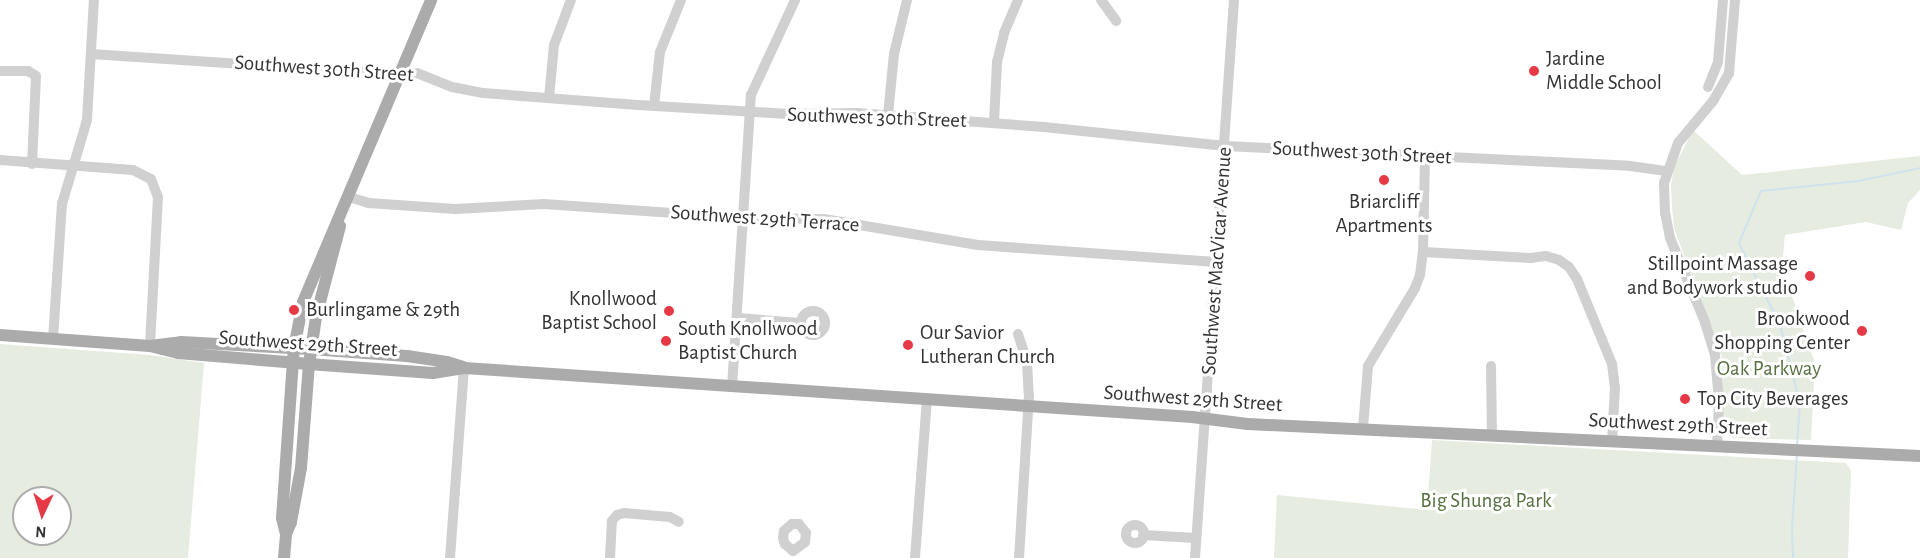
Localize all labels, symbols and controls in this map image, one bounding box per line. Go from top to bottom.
place label: Jardine Middle School [1546,46,1662,96]
street label: Southwest 30th Street [234,50,414,88]
marker: Jardine Middle School [1527,64,1541,78]
street label: Southwest 30th Street [787,102,967,134]
street label: Southwest 30th Street [1272,136,1452,170]
street label: Southwest MacVicar Avenue [1196,146,1238,376]
marker: Briarcliff Apartments [1377,173,1391,187]
place label: Briarcliff Apartments [1335,189,1433,239]
street label: Southwest 29th Terrace [670,200,860,238]
place label: Stillpoint Massage and Bodywork studio [1627,251,1798,301]
marker: Stillpoint Massage and Bodywork studio [1803,269,1817,283]
place label: Knollwood Baptist School [541,286,657,336]
place label: Burlingame & 29th [306,297,460,323]
marker: Burlingame & 29th [287,303,301,317]
marker: Knollwood Baptist School [662,304,676,318]
place label: Brookwood Shopping Center [1714,306,1850,356]
place label: South Knollwood Baptist Church [678,316,818,366]
place label: Our Savior Lutheran Church [920,320,1055,370]
marker: Brookwood Shopping Center [1855,324,1869,338]
street label: Southwest 29th Street [218,325,398,363]
marker: South Knollwood Baptist Church [659,334,673,348]
marker: Our Savior Lutheran Church [901,338,915,352]
park label: Oak Parkway [1717,356,1821,382]
street label: Southwest 29th Street [1103,380,1283,418]
place label: Top City Beverages [1697,386,1848,412]
marker: Top City Beverages [1678,392,1692,406]
street label: Southwest 29th Street [1588,408,1768,442]
north arrow [12,486,72,546]
park label: Big Shunga Park [1420,488,1552,514]
text: N [35,524,47,540]

